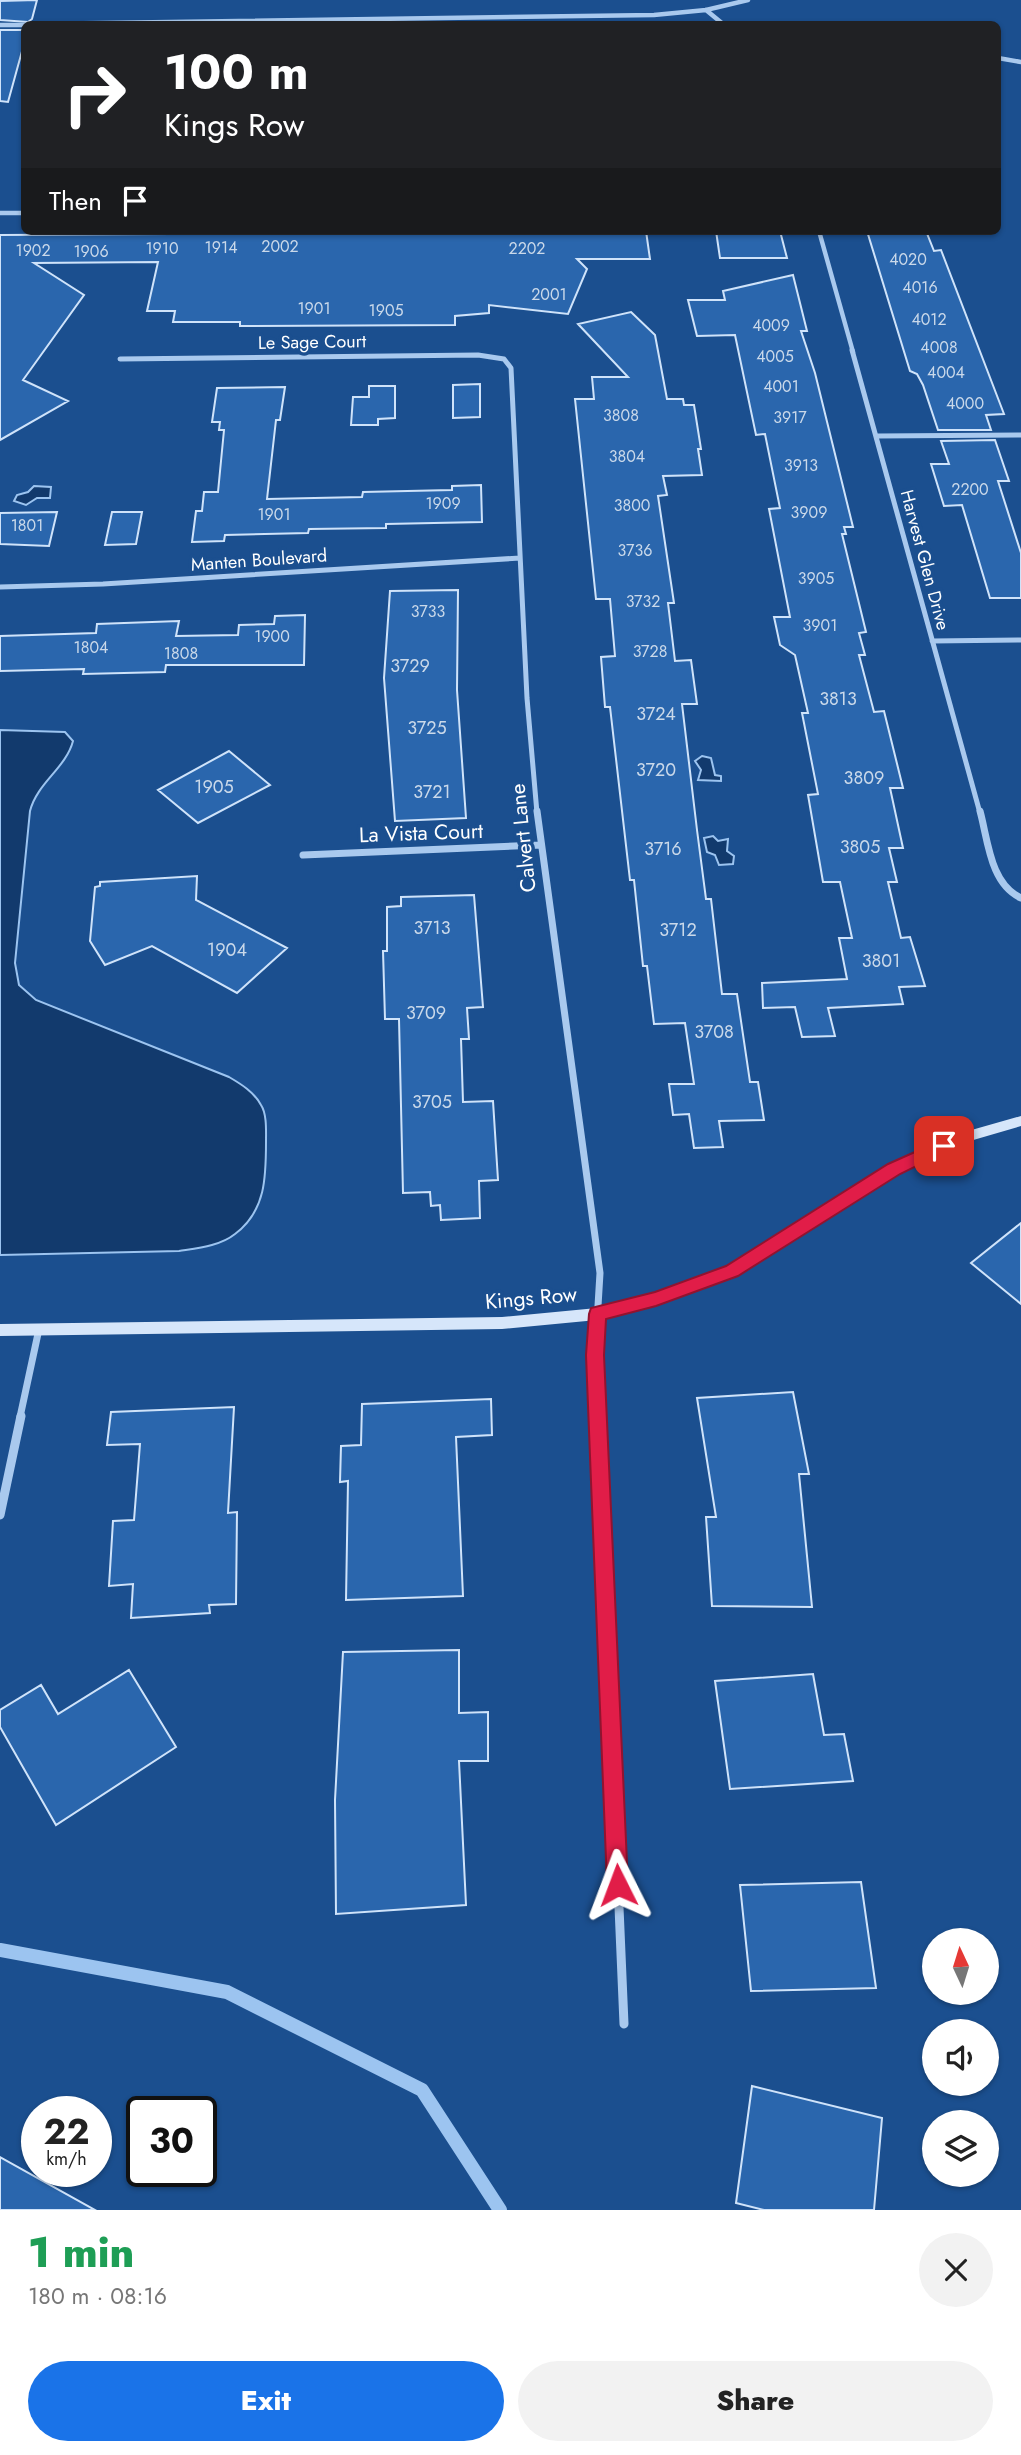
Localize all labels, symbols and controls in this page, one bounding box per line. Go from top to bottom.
text: 100 m [164,37,309,107]
icon: right [49,49,140,140]
text: Kings Row [164,102,305,148]
text: Then [49,182,102,220]
icon: arrive [116,182,154,220]
house number: 2002 [261,235,299,258]
house number: 1914 [205,236,237,259]
house number: 1910 [145,237,179,260]
house number: 2202 [509,237,545,260]
house number: 1902 [15,239,51,262]
house number: 1906 [73,240,109,263]
house number: 4020 [889,248,927,271]
house number: 4016 [902,276,938,299]
house number: 2001 [531,283,567,306]
house number: 1901 [297,297,331,320]
house number: 1905 [368,299,404,322]
house number: 4012 [911,308,947,331]
house number: 4009 [752,314,790,337]
street label: Le Sage Court [258,328,367,356]
house number: 4008 [920,336,958,359]
house number: 4005 [756,345,794,368]
house number: 4004 [927,361,965,384]
house number: 4001 [763,375,799,398]
house number: 4000 [946,392,984,415]
house number: 3808 [603,404,639,427]
house number: 3917 [773,406,807,429]
house number: 3804 [609,445,645,468]
house number: 3913 [784,454,818,477]
house number: 2200 [951,478,989,501]
street label: Harvest Glen Drive [894,487,956,633]
house number: 1909 [425,492,461,515]
house number: 3800 [614,494,650,517]
house number: 3909 [791,501,827,524]
house number: 1901 [257,503,291,526]
house number: 1801 [11,514,43,537]
house number: 3736 [618,539,652,562]
street label: Manten Boulevard [190,542,328,578]
house number: 3905 [798,567,834,590]
house number: 3732 [626,590,660,613]
house number: 3733 [411,600,445,623]
house number: 3901 [803,614,837,637]
house number: 1900 [254,625,290,648]
house number: 1804 [74,636,108,659]
house number: 3728 [633,640,667,663]
house number: 1808 [164,642,198,665]
house number: 3729 [390,653,430,679]
house number: 3813 [819,686,857,712]
house number: 3724 [636,701,676,727]
house number: 3725 [407,715,447,741]
house number: 3720 [636,757,676,783]
house number: 3809 [844,765,884,791]
house number: 1905 [194,774,234,800]
house number: 3721 [413,779,451,805]
street label: Calvert Lane [502,782,544,894]
street label: La Vista Court [358,816,484,850]
house number: 3805 [840,834,880,860]
house number: 3716 [644,836,682,862]
house number: 3713 [414,915,451,941]
house number: 3712 [659,917,697,943]
house number: 1904 [207,937,247,963]
house number: 3801 [862,948,900,974]
house number: 3709 [406,1000,446,1026]
house number: 3708 [694,1019,734,1045]
house number: 3705 [412,1089,452,1115]
pin [914,1116,974,1176]
icon: arrive [925,1127,963,1165]
street label: Kings Row [484,1279,579,1317]
position arrow [581,1848,655,1922]
north arrow [922,1928,999,2006]
map controls [922,1928,999,2187]
button: sound [922,2019,999,2096]
speed limit sign: 30 [126,2096,217,2187]
text: 22 [44,2107,89,2157]
button: layers [922,2110,999,2187]
text: km/h [46,2146,87,2172]
text: 1 min [28,2222,134,2283]
button: close [919,2233,993,2307]
text: 180 m · 08:16 [28,2279,167,2313]
button: Exit [28,2361,504,2441]
button: Share [518,2361,993,2441]

